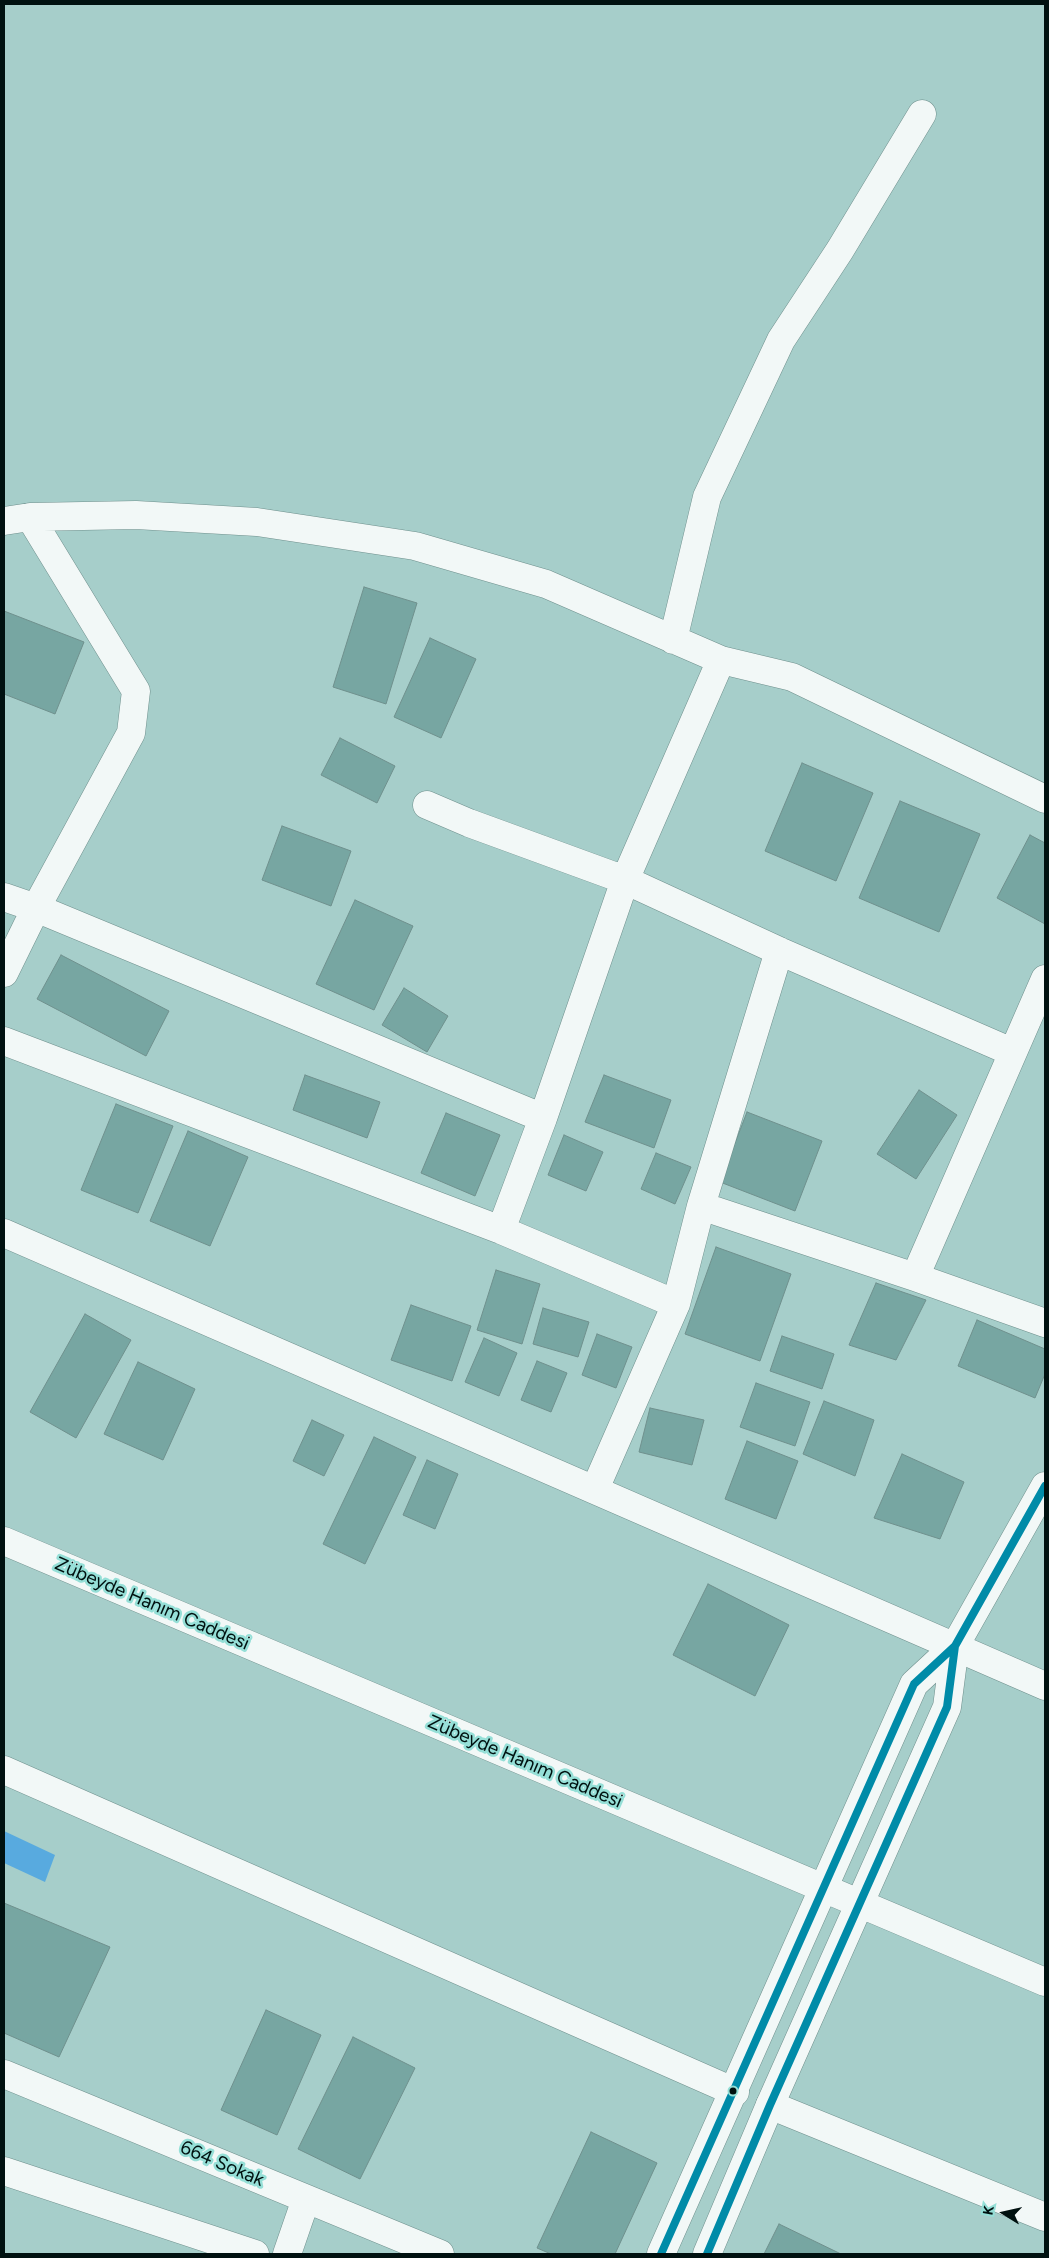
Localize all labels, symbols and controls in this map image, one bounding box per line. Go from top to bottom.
street label: Zübeyde Hanım Caddesi [51,1553,253,1655]
street label: Zübeyde Hanım Caddesi [424,1711,626,1813]
unlabelled marker [728,2086,738,2096]
street label: 664 Sokak [177,2136,267,2192]
north arrow [979,2188,1029,2238]
text: K [980,2204,998,2216]

